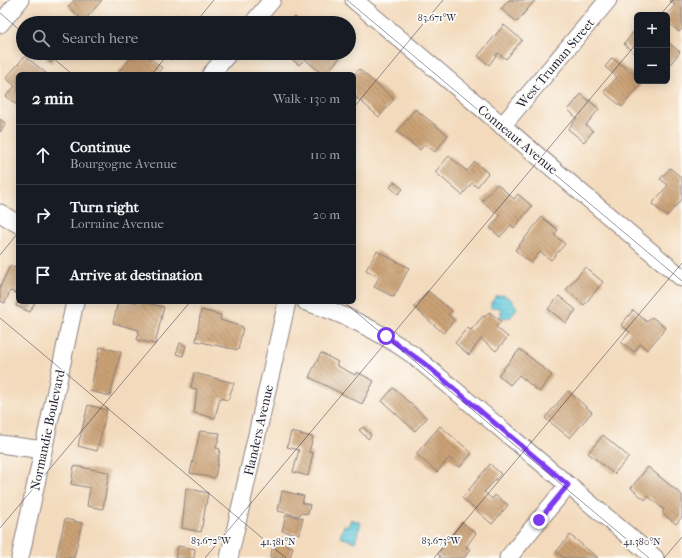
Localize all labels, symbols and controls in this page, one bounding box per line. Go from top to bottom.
text: 83.671°W [418,12,457,24]
map controls [634,12,670,84]
button: + [634,12,670,48]
street label: West Truman Street [513,15,598,112]
search box [16,16,356,60]
icon: search [30,27,52,49]
text: Search here [62,29,138,47]
button: − [634,48,670,84]
text: 2 min [32,88,73,108]
text: Walk · 130 m [273,91,340,106]
street label: Conneaut Avenue [475,102,561,177]
text: Continue [70,138,130,156]
icon: ahead [32,144,54,166]
text: 110 m [310,147,340,162]
text: Bourgogne Avenue [70,156,177,171]
text: Turn right [70,198,139,216]
icon: right [32,204,54,226]
text: 20 m [313,207,340,222]
text: Lorraine Avenue [70,216,164,231]
icon: arrive [32,264,54,286]
text: Arrive at destination [70,266,202,284]
route start [377,327,395,345]
street label: Normandie Boulevard [27,368,68,492]
street label: Flanders Avenue [241,383,276,477]
route end [530,511,548,529]
text: 83.672°W [191,535,232,547]
text: 83.673°W [422,535,462,547]
text: 41.381°N [260,536,296,548]
text: 41.380°N [623,536,661,548]

